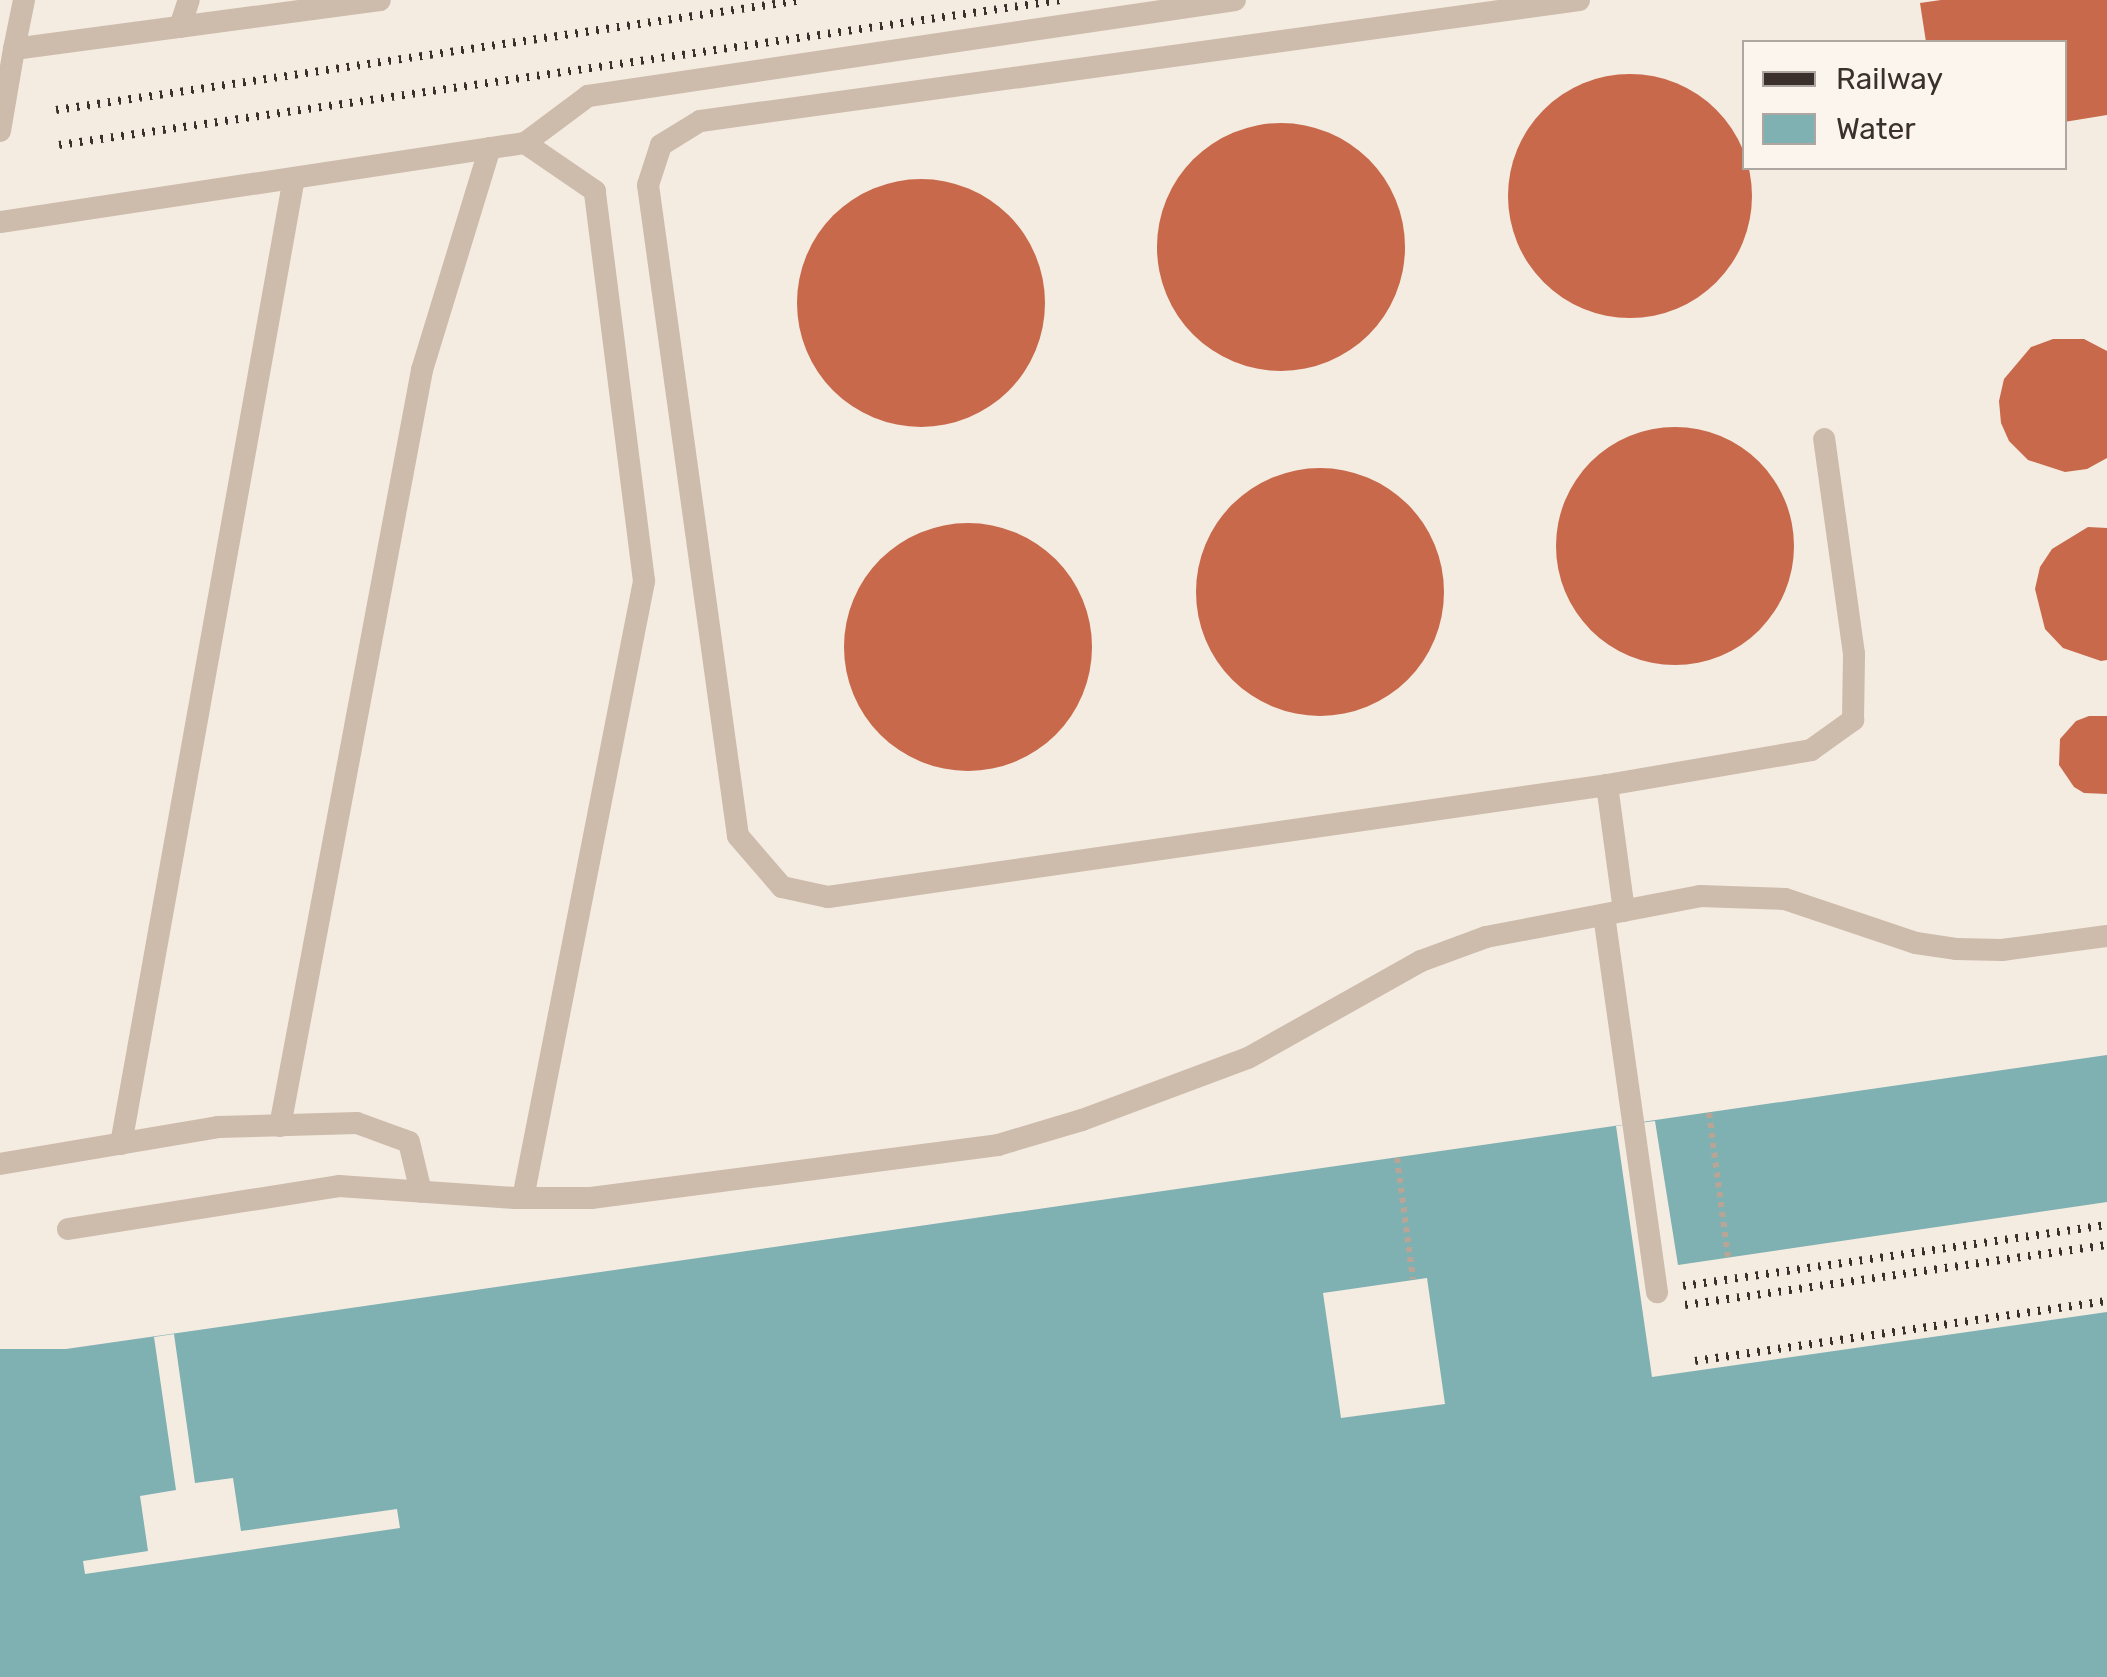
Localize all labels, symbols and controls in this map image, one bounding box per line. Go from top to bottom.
legend [1742,40,2067,170]
text: Railway [1836,61,1943,97]
text: Water [1836,111,1916,147]

